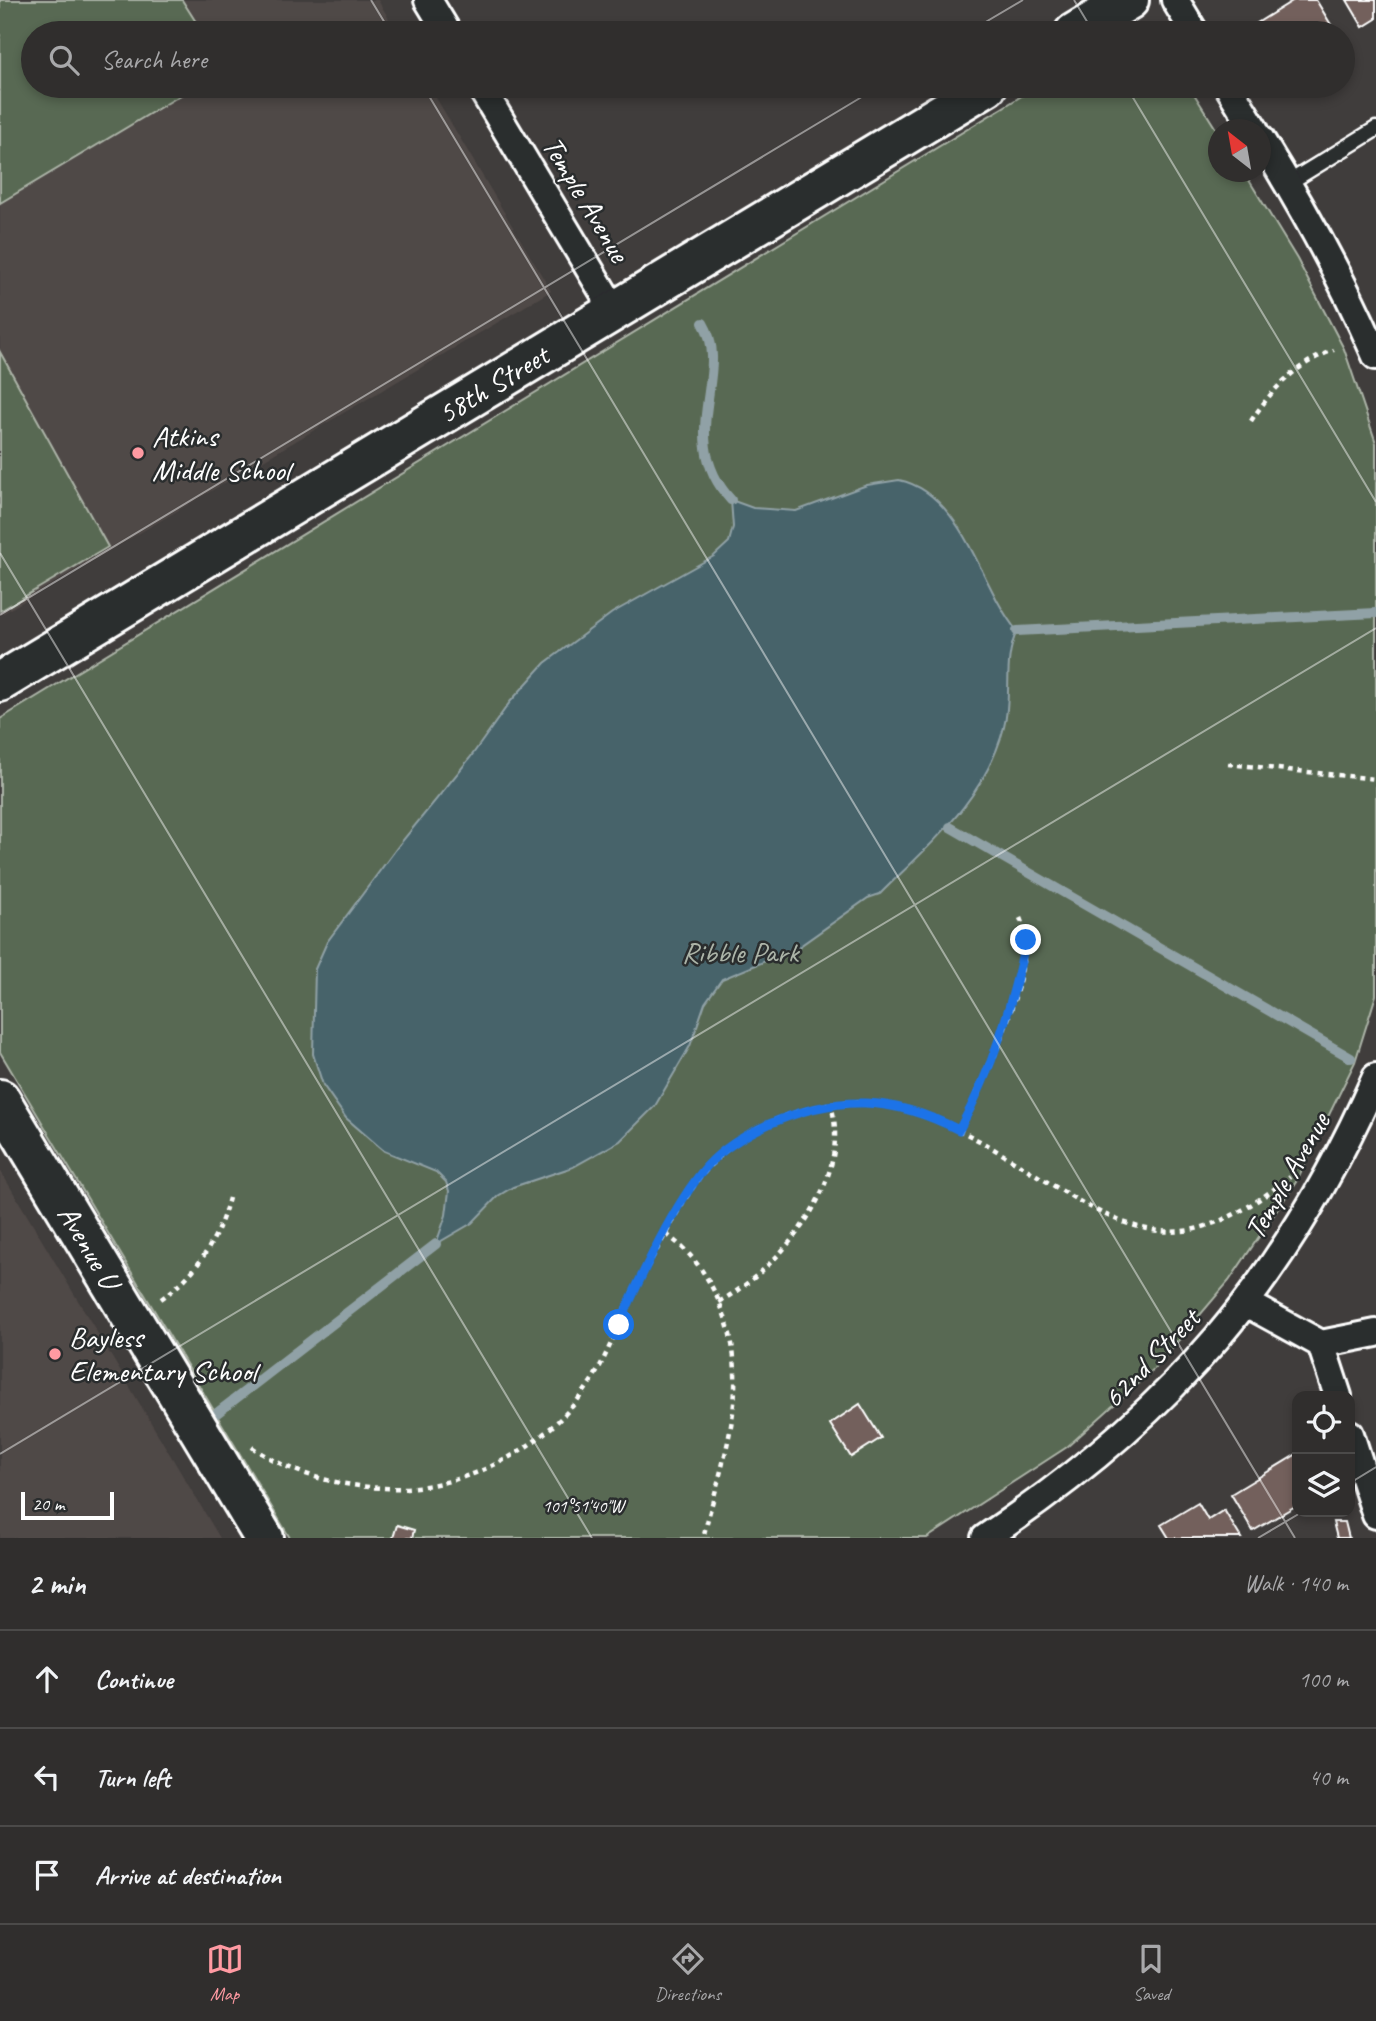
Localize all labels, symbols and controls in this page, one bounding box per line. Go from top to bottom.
search box [21,21,1355,98]
icon: search [45,41,83,79]
text: Search here [101,43,207,76]
north arrow [1208,119,1271,182]
street label: Temple Avenue [534,129,639,271]
street label: 58th Street [431,335,558,432]
place label: Atkins Middle School [152,417,295,489]
marker: Atkins Middle School [130,445,146,461]
route end [1010,924,1041,955]
park label: Ribble Park [682,933,800,971]
street label: Temple Avenue [1236,1104,1340,1246]
street label: Avenue U [49,1198,131,1300]
street label: 62nd Street [1094,1298,1210,1416]
route start [603,1309,634,1340]
place label: Bayless Elementary School [69,1318,261,1390]
marker: Bayless Elementary School [47,1346,63,1362]
map controls [1292,1391,1355,1517]
button: locate [1292,1391,1355,1454]
button: layers [1292,1454,1355,1517]
scale bar [21,1489,114,1521]
text: 20 m [32,1492,64,1516]
text: 101°51'40"W [542,1495,627,1517]
text: 2 min [28,1565,85,1603]
text: Walk · 140 m [1244,1569,1348,1598]
icon: ahead [28,1660,66,1698]
text: Continue [95,1663,173,1696]
text: 100 m [1299,1665,1348,1694]
icon: left [28,1758,66,1796]
text: Turn left [95,1761,170,1794]
text: 40 m [1309,1763,1348,1792]
icon: arrive [28,1856,66,1894]
text: Arrive at destination [95,1859,281,1892]
tab: Map [206,1940,244,2006]
tab: Directions [655,1940,721,2006]
tab: Saved [1132,1940,1170,2006]

